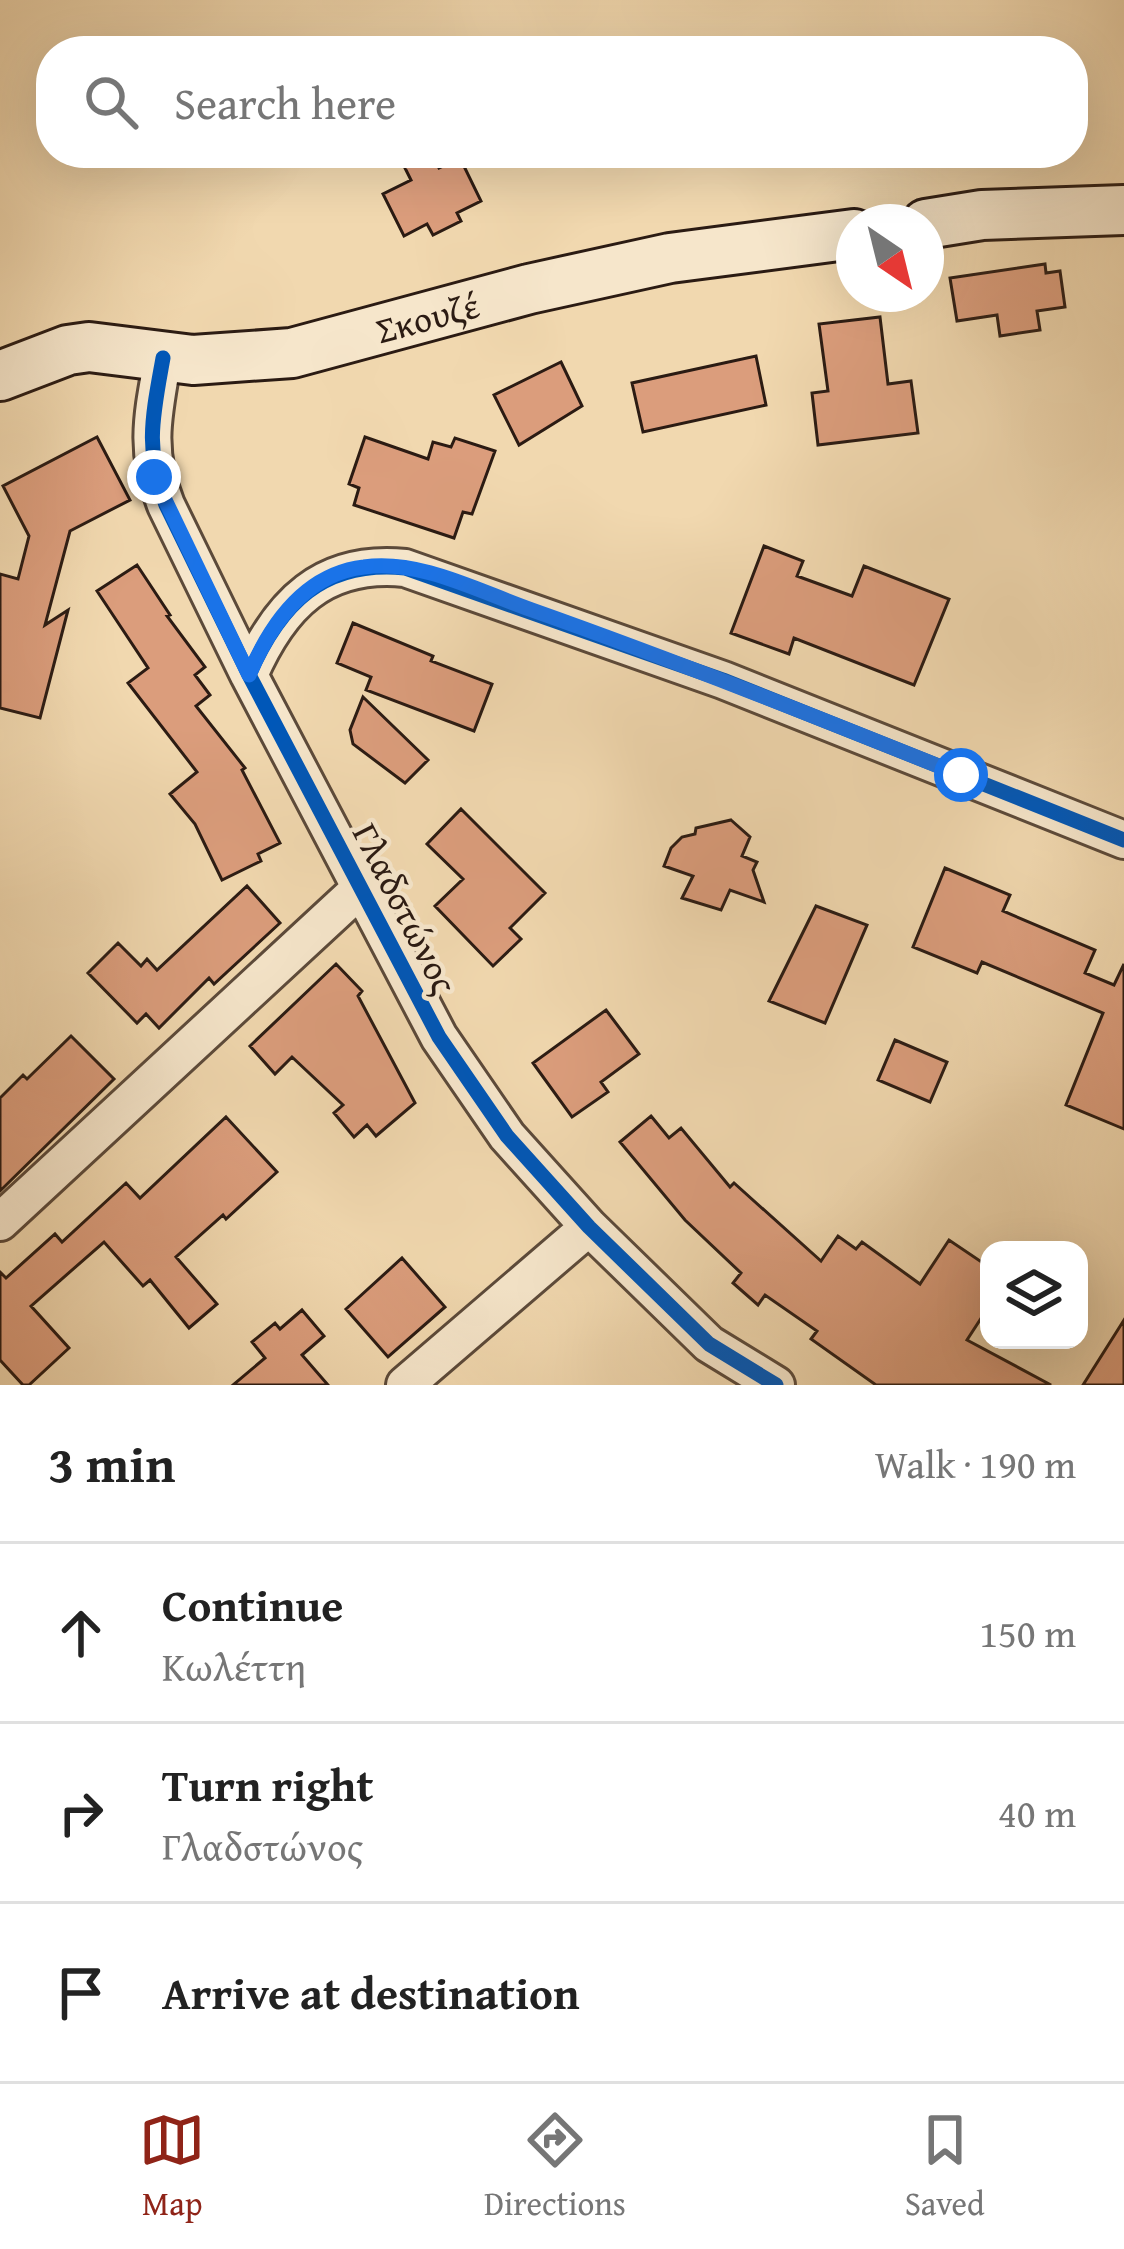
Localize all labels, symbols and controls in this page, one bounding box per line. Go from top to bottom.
search box [36,36,1088,168]
icon: search [78,69,144,135]
text: Search here [174,70,396,135]
north arrow [836,204,944,312]
street label: Σκουζέ [370,277,485,356]
route end [127,450,181,504]
route start [934,748,988,802]
street label: Γλαδστώνος [340,813,472,1003]
map controls [980,1241,1088,1349]
button: layers [980,1241,1088,1349]
text: 3 min [48,1426,175,1501]
text: Walk · 190 m [875,1435,1076,1492]
text: Continue [162,1572,343,1637]
icon: ahead [48,1600,114,1666]
text: 150 m [979,1604,1076,1661]
text: Κωλέττη [162,1637,306,1694]
text: Turn right [162,1752,374,1817]
icon: right [48,1780,114,1846]
text: 40 m [998,1784,1076,1841]
text: Γλαδστώνος [162,1817,363,1874]
icon: arrive [48,1960,114,2026]
text: Arrive at destination [162,1960,580,2025]
tab: Map [139,2107,205,2227]
tab: Directions [484,2107,626,2227]
tab: Saved [905,2107,985,2227]

